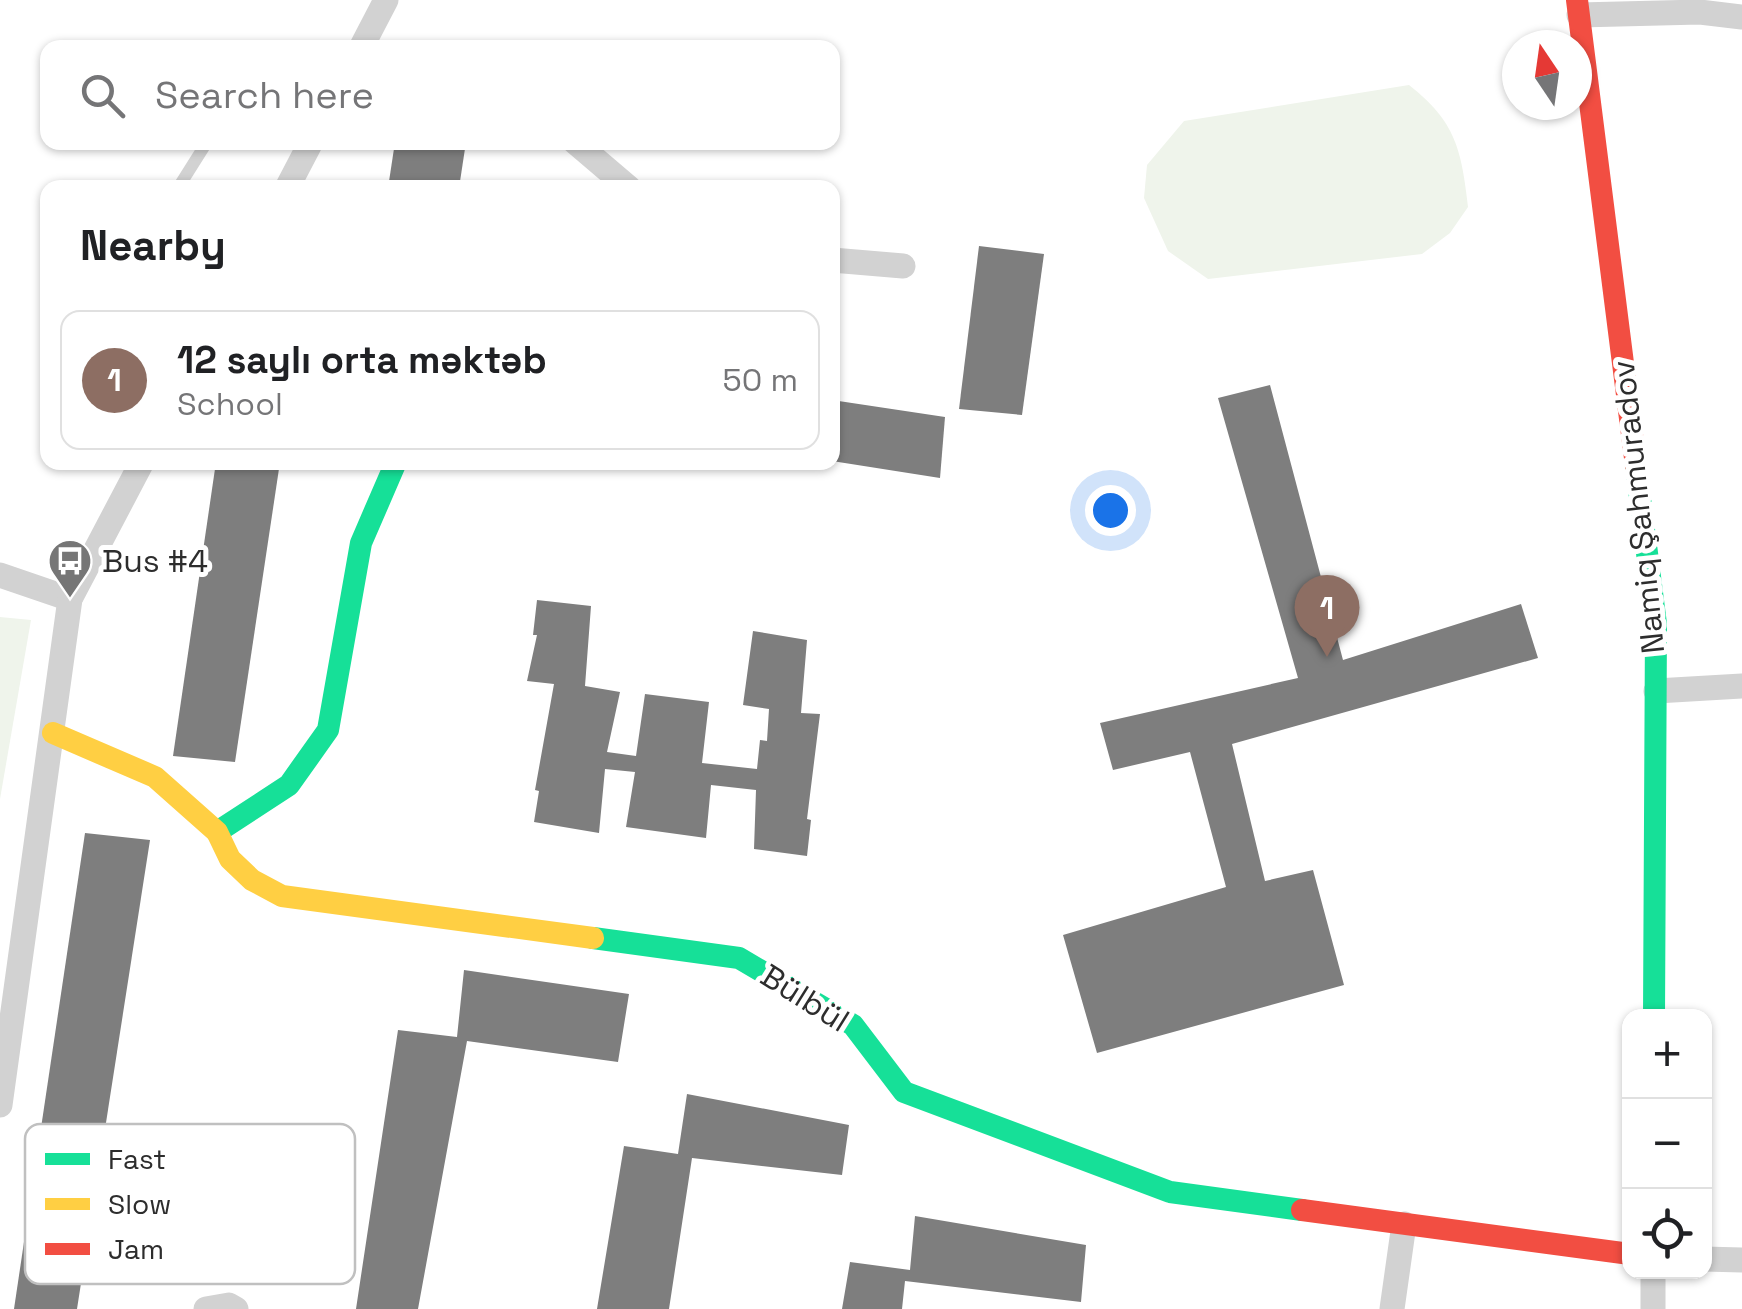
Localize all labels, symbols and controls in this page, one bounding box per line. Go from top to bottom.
north arrow [1502,30,1592,120]
search box [40,40,840,150]
icon: search [75,68,130,123]
text: Search here [155,71,374,119]
text: Nearby [80,219,226,272]
text: 12 saylı orta məktəb [177,336,547,384]
street label: Namiq Şahmuradov [1603,358,1673,656]
text: 1 [107,360,122,400]
text: 50 m [723,360,798,400]
text: School [177,384,283,424]
your location [1085,485,1136,536]
bus stop icon: Bus #4 [47,538,93,599]
place label: Bus #4 [102,541,208,581]
pin: 1 [1294,574,1360,657]
street label: Bülbül [753,955,857,1041]
map controls [1622,1009,1712,1279]
button: + [1622,1009,1712,1099]
button: − [1622,1099,1712,1189]
legend [25,1124,355,1284]
text: Fast [108,1141,166,1177]
text: Slow [108,1186,171,1222]
button: locate [1622,1189,1712,1279]
text: Jam [108,1231,164,1267]

